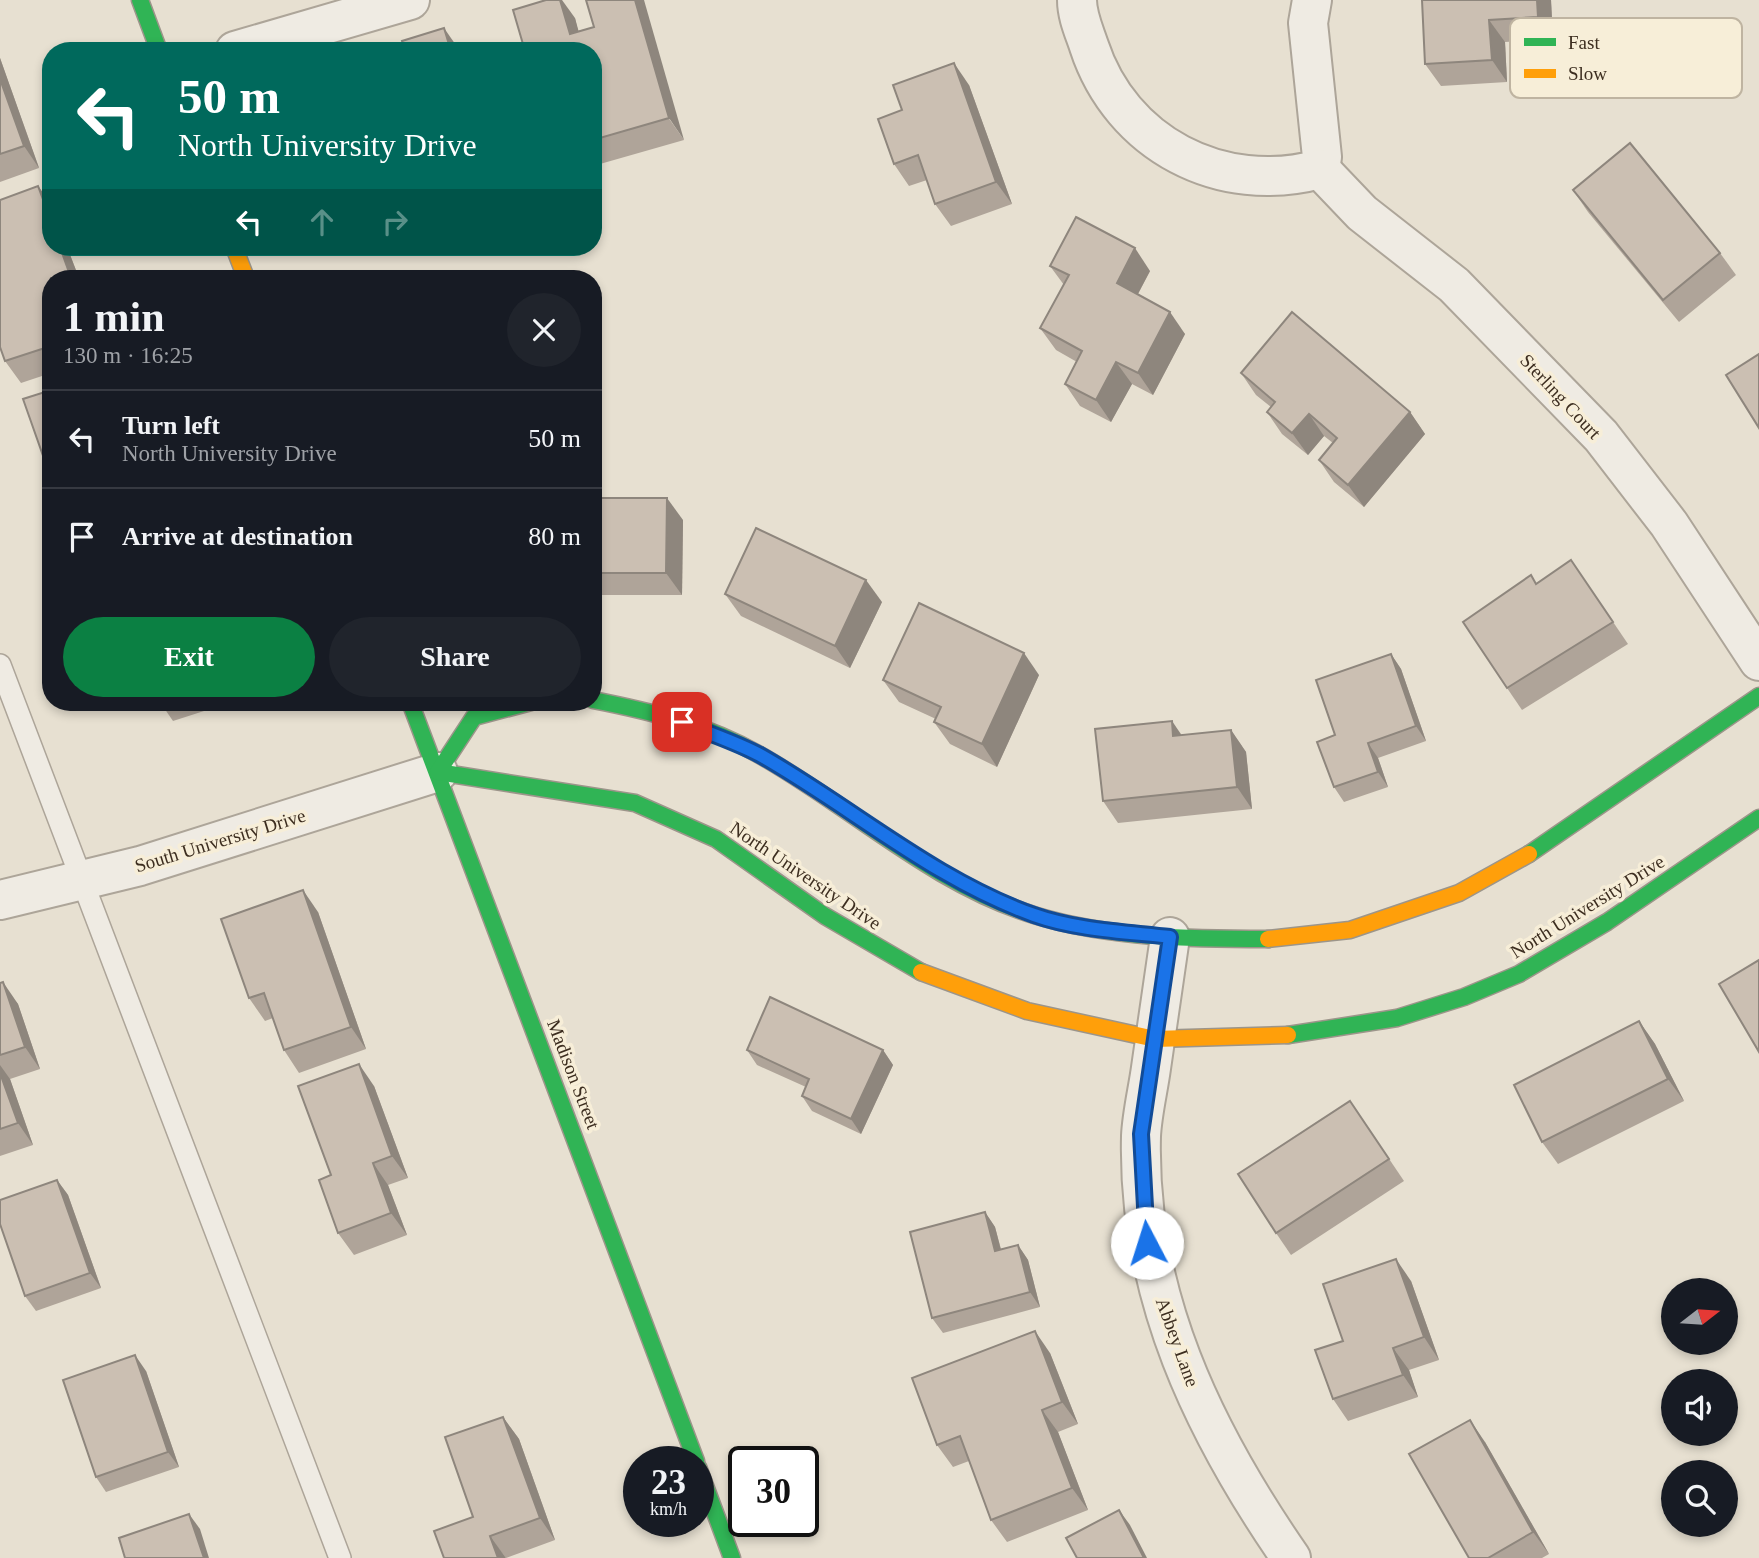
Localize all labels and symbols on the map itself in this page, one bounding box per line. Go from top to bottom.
legend [1510,18,1742,98]
text: Fast [1568,32,1600,53]
text: Slow [1568,63,1607,84]
street label: Sterling Court [1516,350,1606,444]
pin [652,692,712,752]
street label: South University Drive [132,805,308,876]
street label: North University Drive [726,817,885,934]
street label: North University Drive [1507,851,1668,962]
street label: Madison Street [543,1016,604,1133]
position arrow [1110,1206,1184,1280]
north arrow [1661,1278,1738,1354]
street label: Abbey Lane [1152,1295,1203,1390]
speed limit sign: 30 [728,1446,819,1537]

